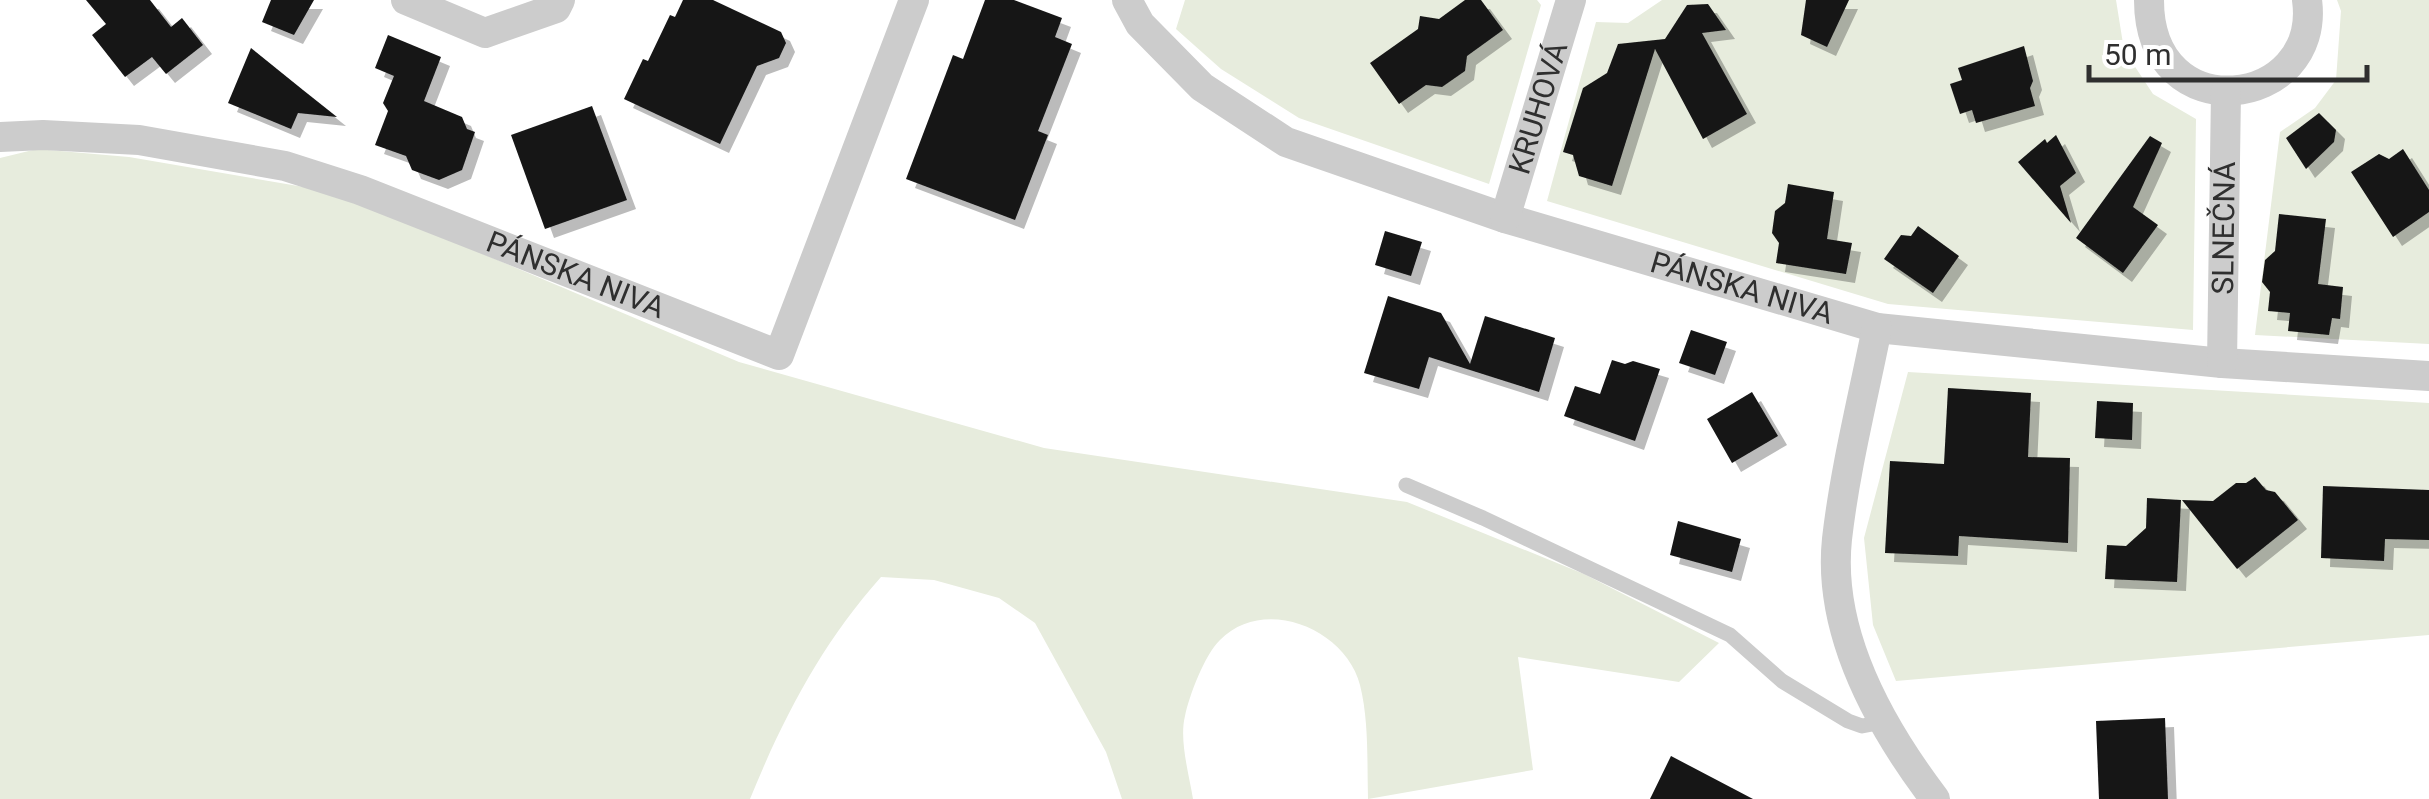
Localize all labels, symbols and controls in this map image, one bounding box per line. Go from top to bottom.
scale bar [2089,20,2366,82]
street label: KRUHOVÁ [1501,37,1574,178]
text: 50 m [2104,37,2171,72]
street label: SLNEČNÁ [2205,161,2242,295]
street label: PÁNSKA NIVA [482,224,670,325]
street label: PÁNSKA NIVA [1647,244,1838,331]

